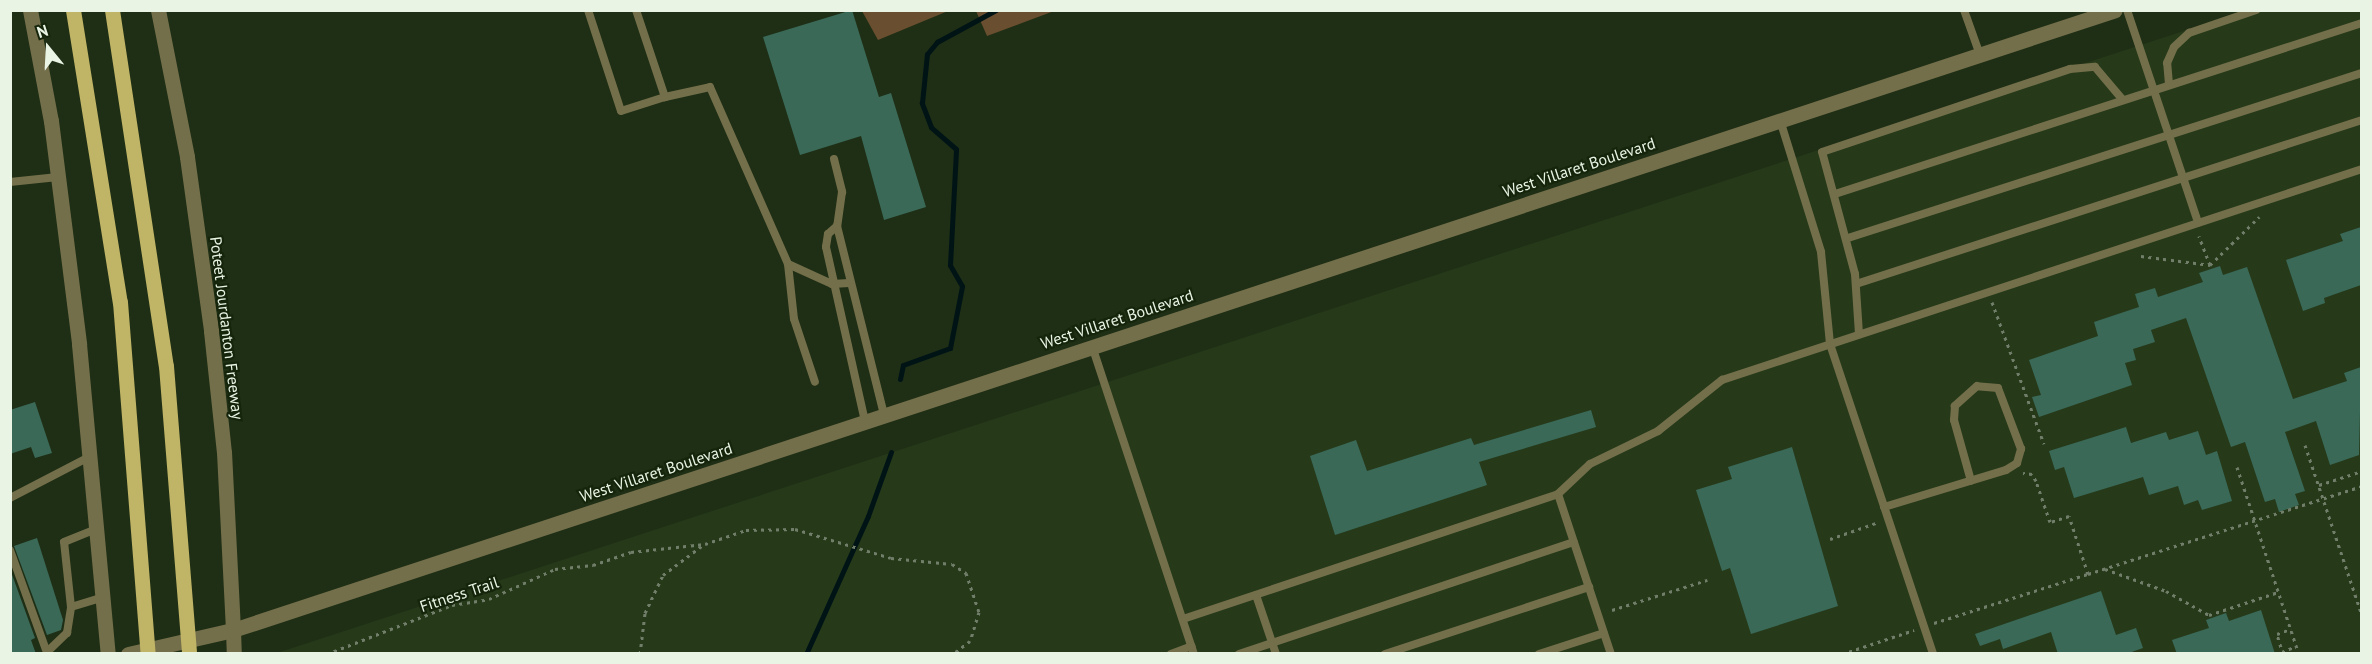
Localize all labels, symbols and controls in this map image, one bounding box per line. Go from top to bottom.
north arrow [18,18,78,78]
text: N [34,20,51,42]
street label: West Villaret Boulevard [1500,133,1658,201]
street label: Poteet Jourdanton Freeway [206,235,248,421]
street label: West Villaret Boulevard [1038,285,1196,353]
street label: West Villaret Boulevard [577,438,735,506]
street label: Fitness Trail [417,572,501,616]

